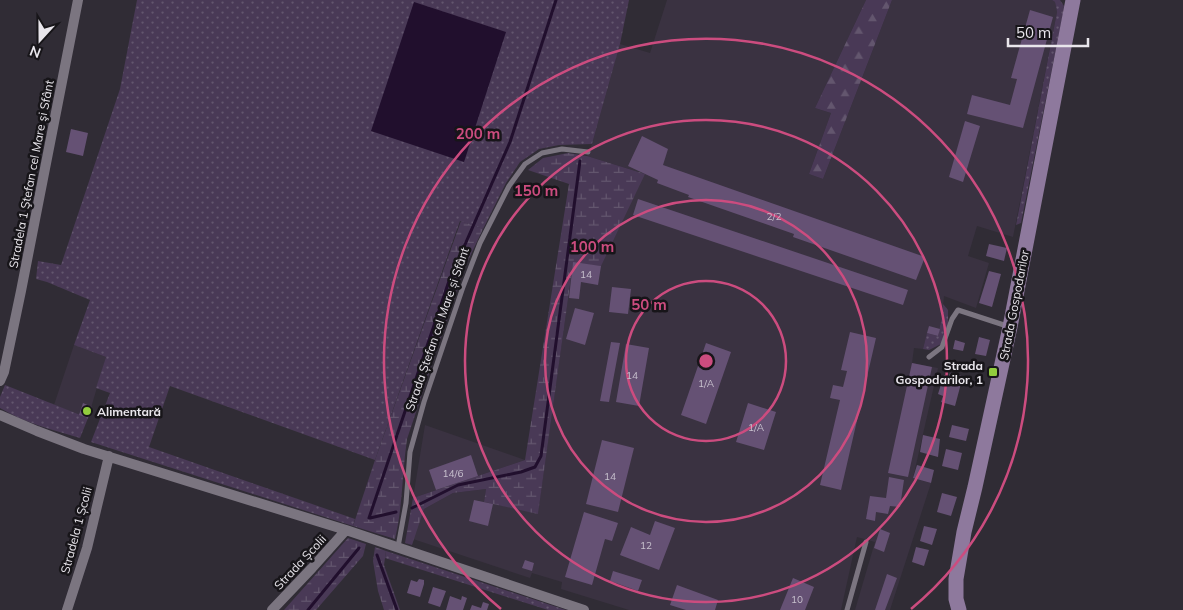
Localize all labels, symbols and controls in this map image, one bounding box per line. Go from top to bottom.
north arrow [15,15,65,65]
scale bar [1008,15,1088,47]
text: 50 m [1016,23,1051,42]
text: N [27,42,44,62]
street label: Stradela 1 Ştefan cel Mare şi Sfânt [5,79,57,269]
text: 200 m [456,124,500,143]
text: 150 m [514,181,558,200]
house number: 2/2 [767,210,781,223]
text: 100 m [570,237,614,256]
street label: Strada Ștefan cel Mare și Sfânt [402,245,473,413]
street label: Strada Gospodarilor [996,248,1032,361]
house number: 14 [580,268,592,281]
text: 50 m [631,295,667,314]
centre of rings [697,352,715,370]
place label: Strada Gospodarilor, 1 [896,358,983,387]
marker: Strada Gospodarilor, 1 [987,366,999,378]
house number: 14 [626,369,638,382]
house number: 1/A [698,377,715,390]
place label: Alimentară [97,404,161,419]
marker: Alimentară [81,405,93,417]
house number: 1/A [748,421,765,434]
house number: 14/6 [443,467,463,480]
house number: 14 [604,470,616,483]
street label: Stradela 1 Școlii [57,485,96,575]
street label: Strada Școlii [271,531,330,593]
house number: 12 [640,539,652,552]
house number: 10 [791,593,803,606]

